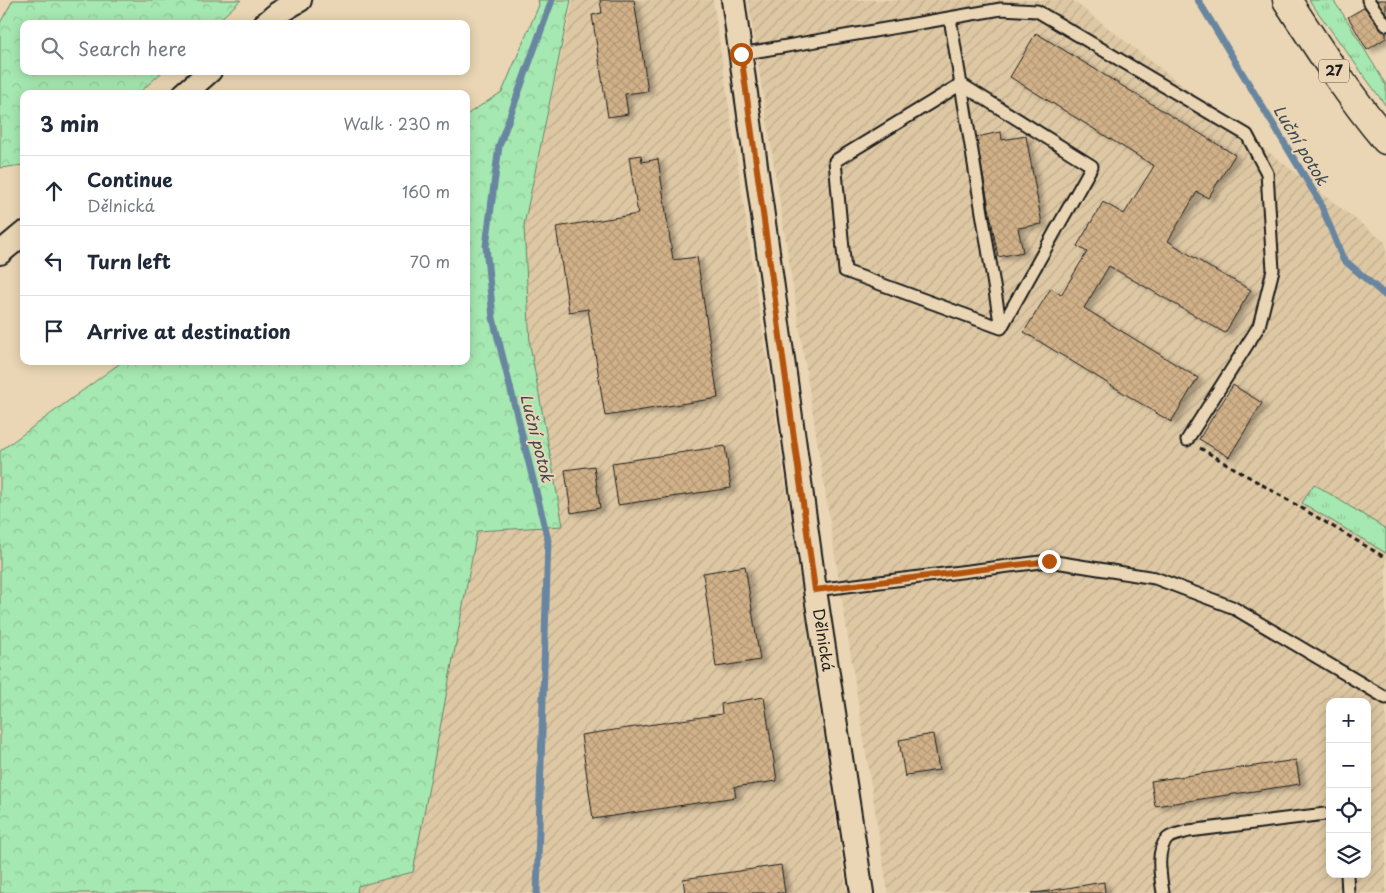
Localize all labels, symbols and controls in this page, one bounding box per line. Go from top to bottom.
search box [20,20,470,75]
icon: search [38,34,66,62]
text: Search here [78,34,187,62]
route start [730,43,753,66]
road number: 27 [1319,59,1349,82]
water label: Luční potok [1268,100,1336,190]
text: 3 min [40,107,99,139]
text: Walk · 230 m [343,111,450,135]
text: Continue [87,165,173,193]
icon: ahead [40,177,68,205]
text: 160 m [402,179,450,203]
text: Dělnická [87,193,155,217]
icon: left [40,247,68,275]
text: Turn left [87,247,171,275]
text: 70 m [410,249,450,273]
icon: arrive [40,317,68,345]
text: Arrive at destination [87,317,291,345]
water label: Luční potok [515,391,561,485]
route end [1038,550,1061,573]
street label: Dělnická [808,606,841,673]
map controls [1326,698,1371,878]
button: + [1326,698,1371,743]
button: − [1326,743,1371,788]
button: locate [1326,788,1371,833]
button: layers [1326,833,1371,878]

